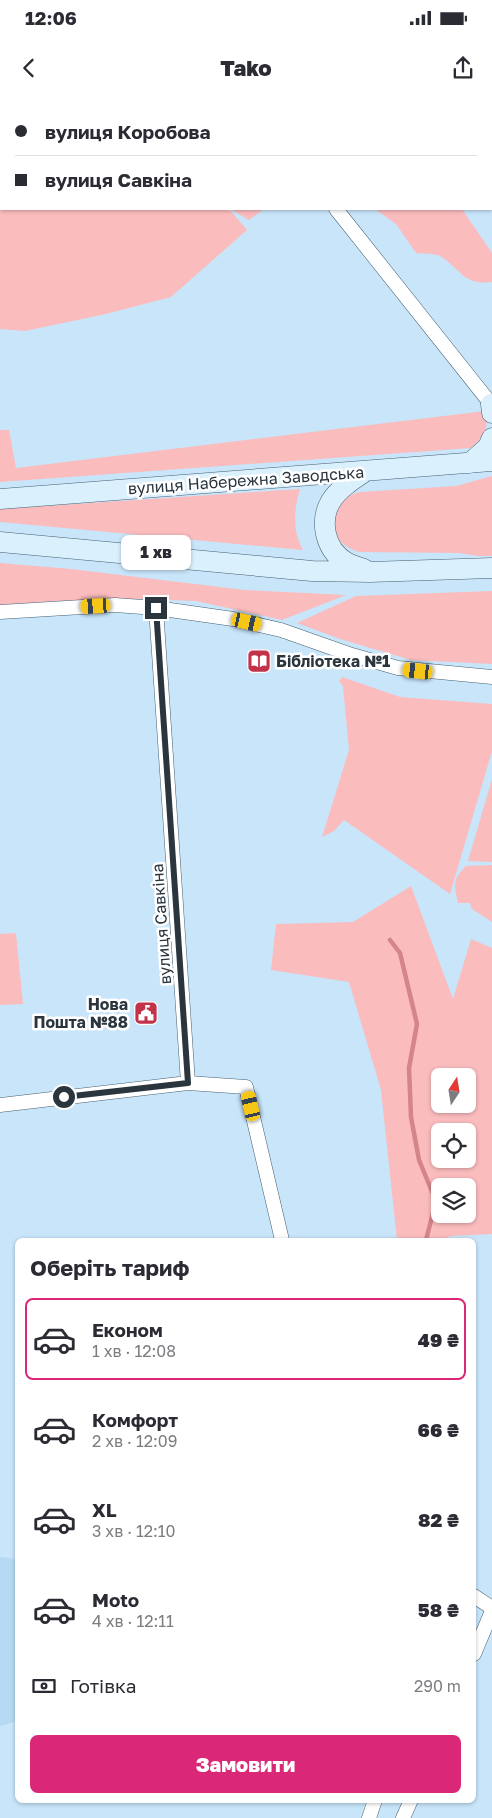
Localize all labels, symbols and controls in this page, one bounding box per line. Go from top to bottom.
text: 12:06 [25,6,77,29]
icon: back [15,54,43,82]
text: Tako [220,54,272,81]
icon: share [449,54,477,82]
text: вулиця Коробова [45,120,211,143]
text: вулиця Савкіна [45,168,192,191]
street label: вулиця Набережна Заводська [127,462,365,498]
callout: 1 хв [121,536,191,570]
text: 1 хв [140,542,172,562]
route end [145,597,167,619]
car [80,598,111,614]
car [230,611,263,633]
library icon: Бібліотека №1 [246,648,272,674]
place label: Бібліотека №1 [276,651,390,671]
car [402,662,433,680]
street label: вулиця Савкіна [147,863,175,985]
place label: Нова Пошта №88 [34,994,128,1032]
public building icon: Нова Пошта №88 [133,1000,159,1026]
north arrow [431,1068,476,1112]
map controls [431,1068,476,1223]
route start [53,1086,75,1108]
car [240,1090,261,1122]
button: locate [431,1123,476,1168]
button: layers [431,1178,476,1223]
text: Оберіть тариф [30,1254,189,1281]
icon: car [32,1317,77,1362]
text: Економ [92,1318,163,1341]
text: 49 ₴ [418,1328,459,1351]
text: 1 хв · 12:08 [92,1341,176,1361]
icon: car [32,1407,77,1452]
text: Комфорт [92,1408,178,1431]
text: 66 ₴ [418,1418,459,1441]
text: 2 хв · 12:09 [92,1431,177,1451]
icon: car [32,1497,77,1542]
text: XL [92,1498,117,1521]
text: 82 ₴ [418,1508,459,1531]
text: 3 хв · 12:10 [92,1521,176,1541]
icon: car [32,1587,77,1632]
text: Moto [92,1588,139,1611]
text: 58 ₴ [418,1598,459,1621]
text: 4 хв · 12:11 [92,1611,174,1631]
icon: cash [30,1672,58,1700]
text: Готівка [70,1674,136,1697]
text: 290 m [414,1676,461,1696]
button: Замовити [30,1735,461,1793]

